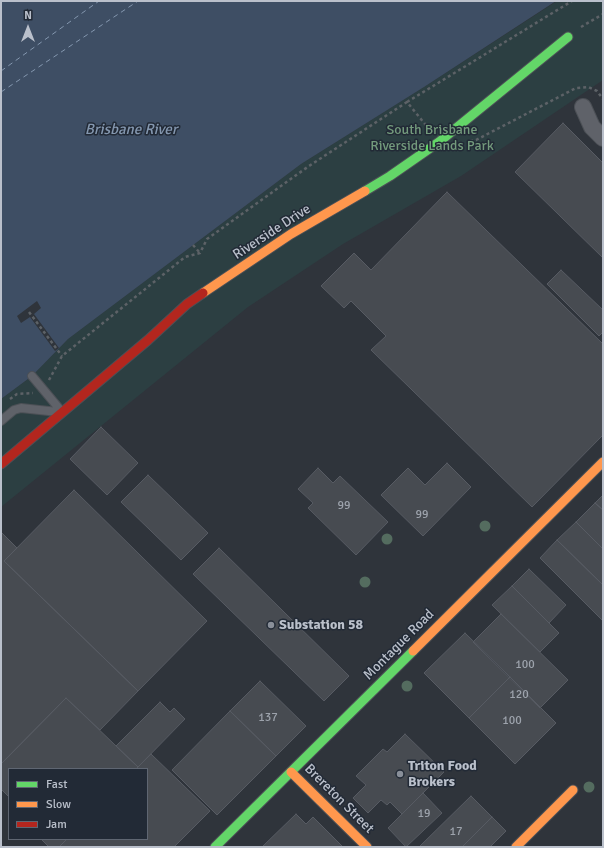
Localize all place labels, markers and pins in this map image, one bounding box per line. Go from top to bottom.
place label: Substation 58 [279,617,363,633]
marker: Substation 58 [266,620,276,630]
place label: Triton Food Brokers [408,758,477,790]
marker: Triton Food Brokers [395,769,405,779]

